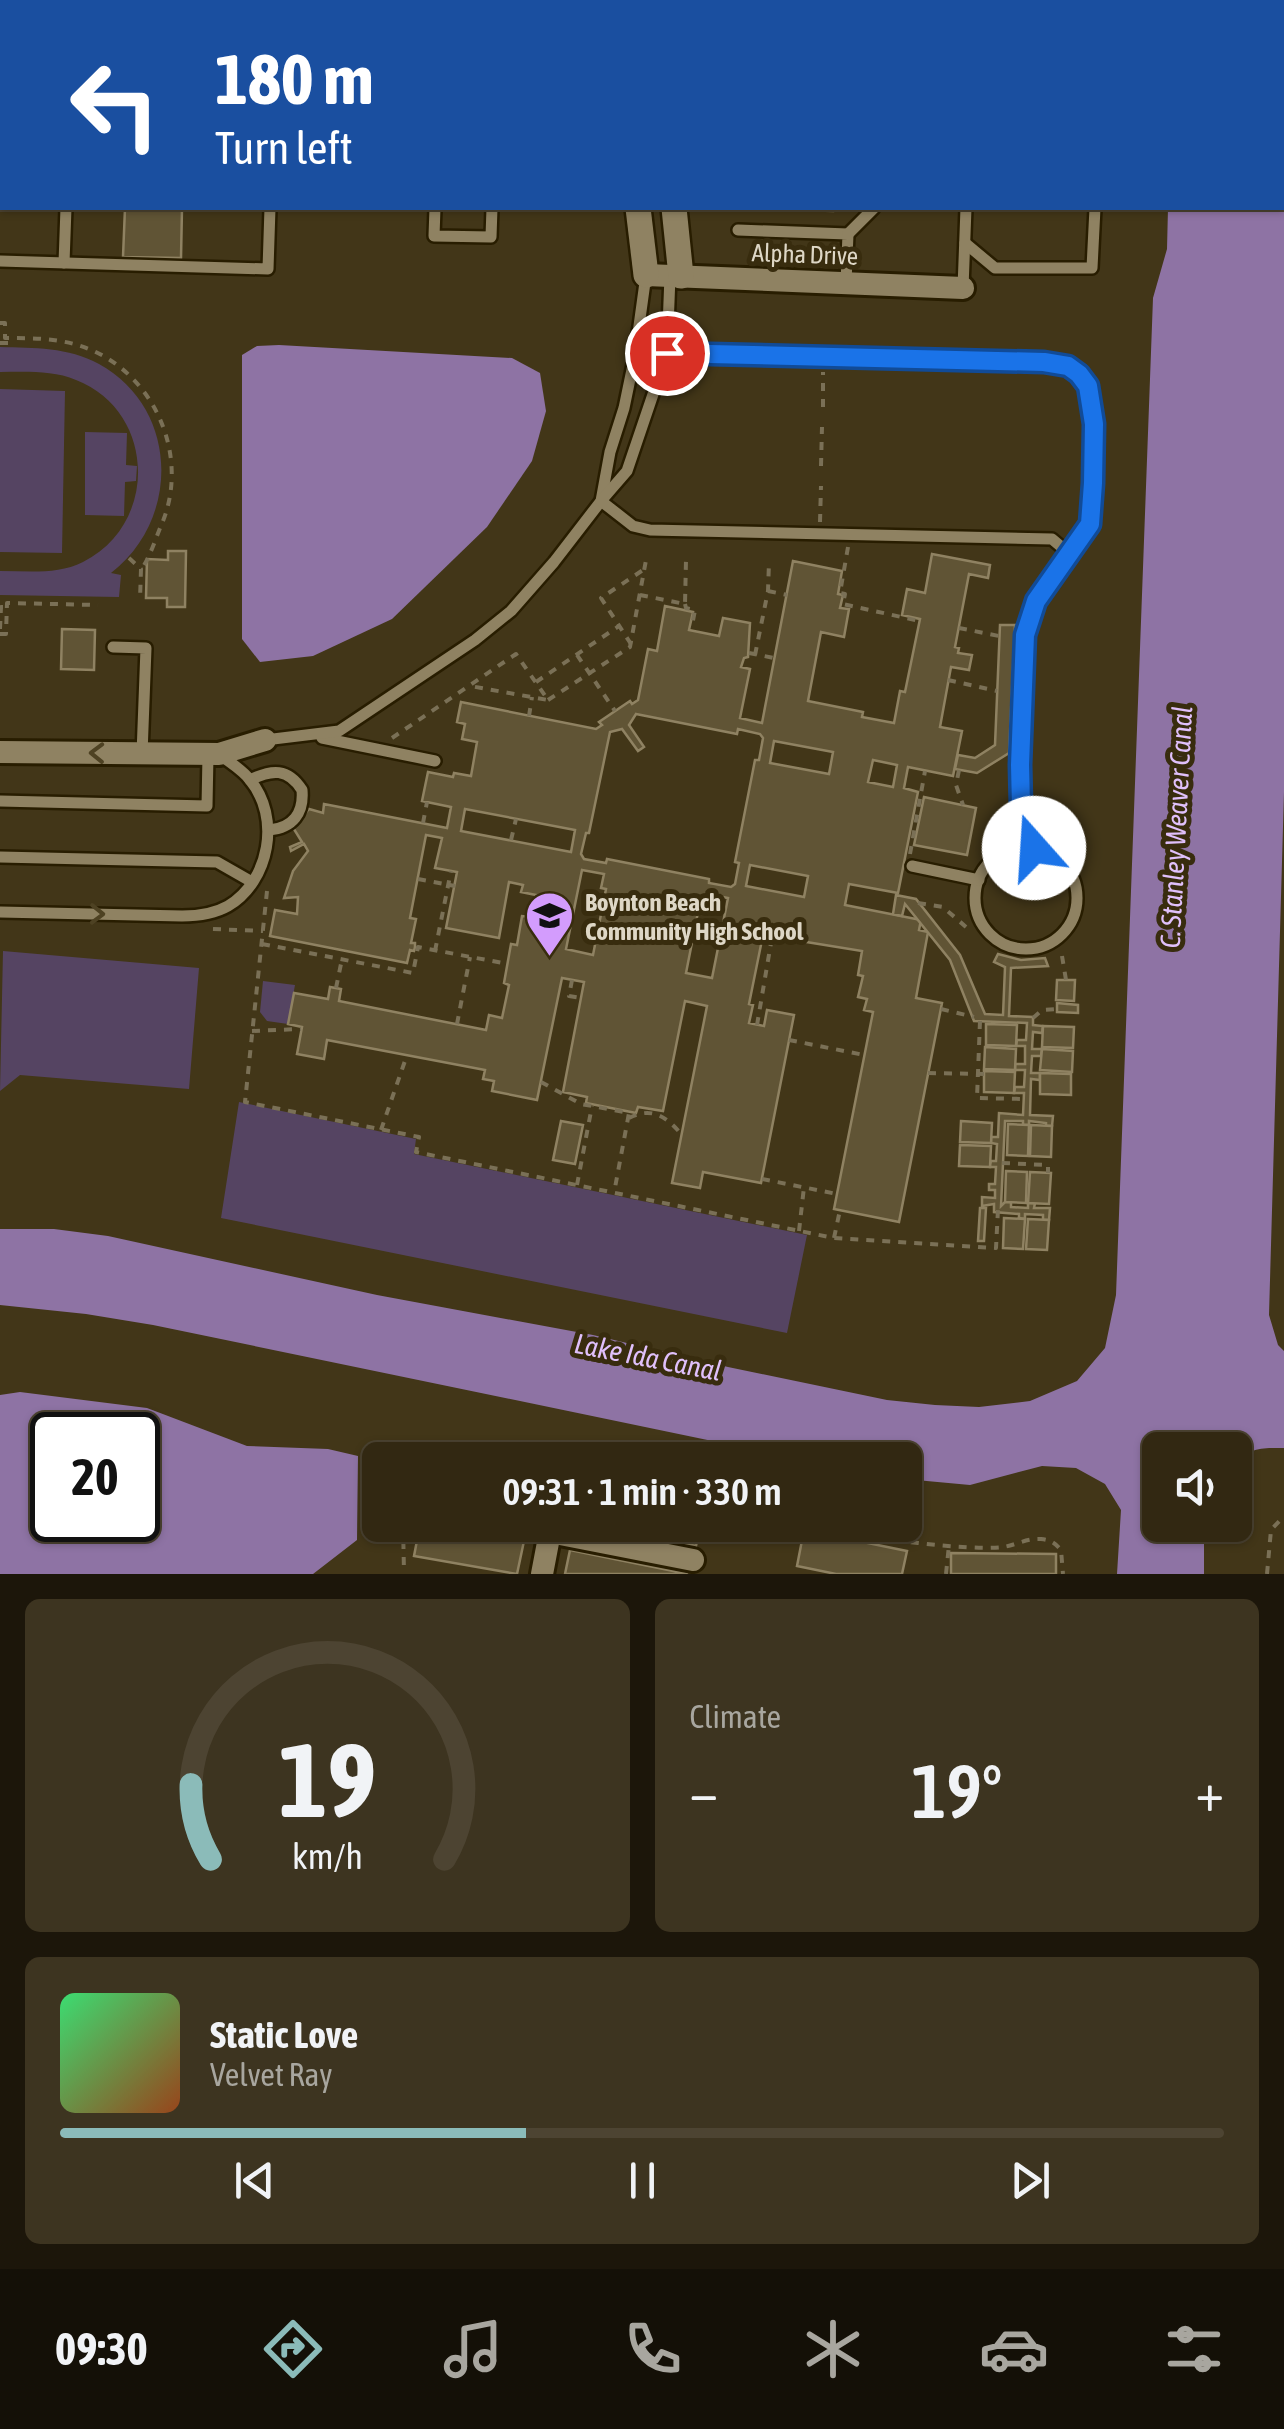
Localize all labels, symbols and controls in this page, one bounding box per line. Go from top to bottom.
text: 180 m [215,39,374,119]
icon: left [50,40,180,170]
text: Turn left [215,122,353,174]
street label: Alpha Drive [751,238,859,270]
pin [625,311,710,396]
icon: arrive [640,326,695,381]
water label: C. Stanley Weaver Canal [1154,705,1198,949]
one-way arrow [89,743,105,764]
position arrow [982,796,1086,900]
place label: Boynton Beach Community High School [585,888,804,945]
school or university icon: Boynton Beach Community High School [524,890,576,958]
one-way arrow [90,904,106,925]
water label: Lake Ida Canal [572,1327,724,1387]
speed limit sign: 20 [30,1412,160,1542]
map controls [1142,1432,1252,1542]
button: sound [1142,1432,1252,1542]
text: 09:31 · 1 min · 330 m [502,1470,782,1513]
text: Climate [690,1698,781,1735]
text: 19 [278,1720,376,1839]
text: 19° [911,1748,1002,1834]
text: − [690,1760,718,1823]
text: + [1195,1760,1224,1823]
text: km/h [292,1836,363,1877]
text: Static Love [210,2013,358,2056]
text: Velvet Ray [210,2056,332,2093]
icon: previous [227,2153,282,2208]
icon: pause [615,2153,670,2208]
icon: next [1003,2153,1058,2208]
icon: directions [258,2314,328,2384]
icon: music [438,2314,508,2384]
icon: phone [618,2314,688,2384]
icon: climate [798,2314,868,2384]
icon: car [979,2314,1049,2384]
icon: filters [1159,2314,1229,2384]
text: 09:30 [55,2323,148,2375]

